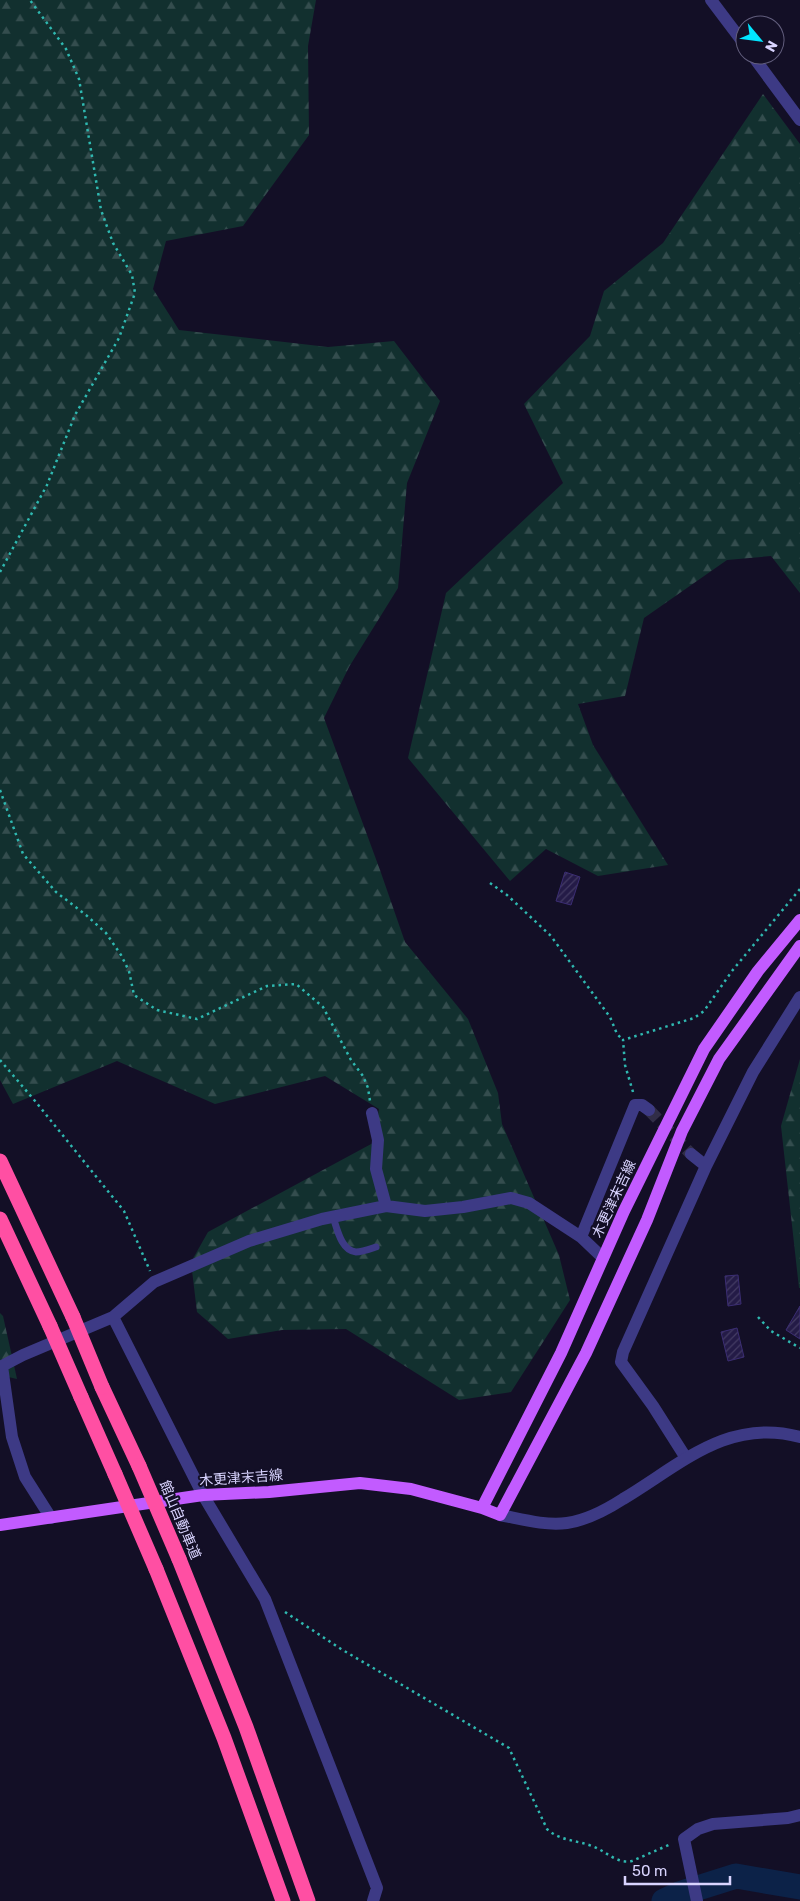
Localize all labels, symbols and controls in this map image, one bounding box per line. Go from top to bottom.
north arrow [735,15,785,65]
text: N [761,38,781,55]
street label: 木更津末吉線 [589,1157,639,1241]
street label: 木更津末吉線 [199,1467,283,1489]
street label: 館山自動車道 [156,1478,204,1562]
scale bar [625,1854,730,1886]
text: 50 m [632,1862,667,1880]

